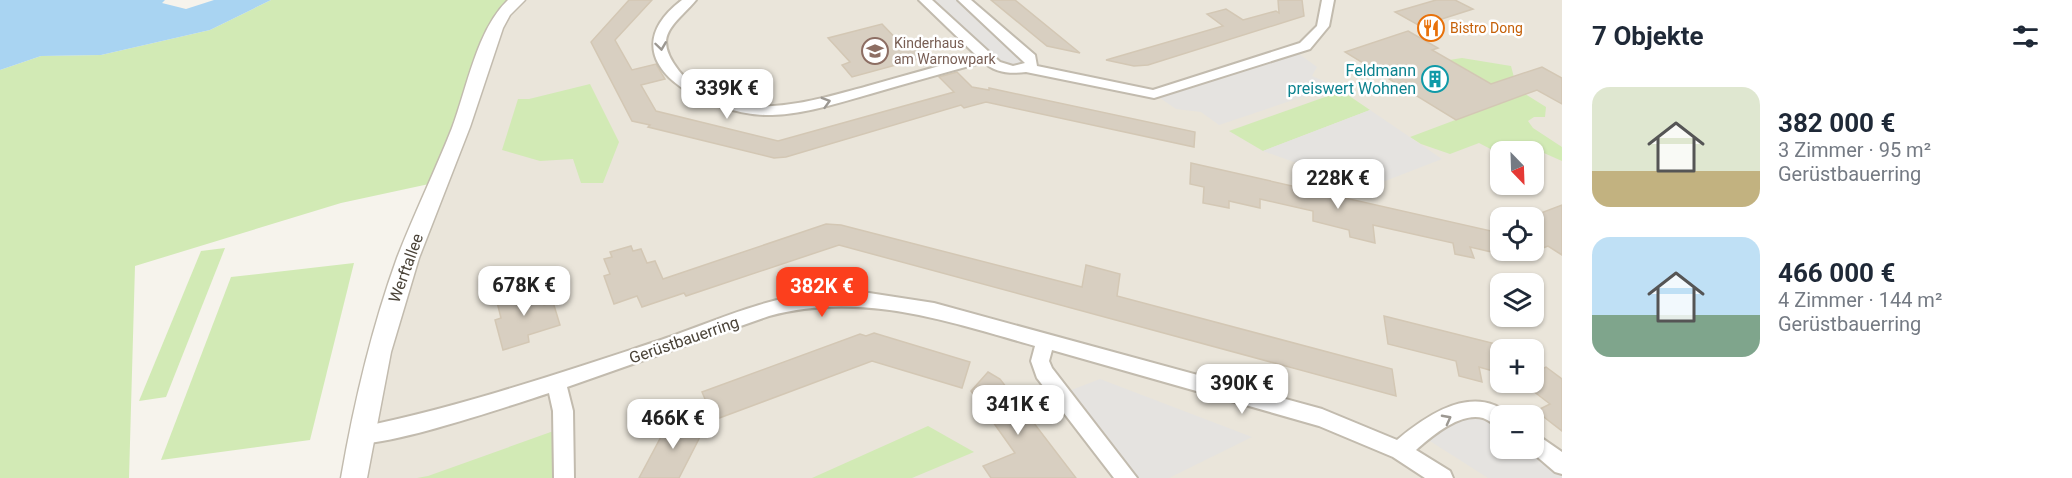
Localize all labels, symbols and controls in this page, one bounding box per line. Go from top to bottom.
restaurant icon: Bistro Dong [1416,13,1446,43]
place label: Bistro Dong [1450,20,1523,36]
icon: filters [2009,20,2042,53]
text: 7 Objekte [1592,21,1703,51]
place label: Kinderhaus am Warnowpark [894,35,996,67]
school or university icon: Kinderhaus am Warnowpark [860,36,890,66]
one-way arrow [655,41,667,51]
place label: Feldmann preiswert Wohnen [1288,61,1416,98]
building icon: Feldmann preiswert Wohnen [1420,64,1450,94]
pin: 339K € [678,69,776,120]
text: 339K € [695,76,759,100]
one-way arrow [820,97,831,109]
text: 382 000 € [1778,108,1895,138]
icon: home [1640,111,1712,183]
text: 3 Zimmer · 95 m² [1778,138,1931,162]
north arrow [1490,141,1544,195]
map controls [1490,141,1544,459]
pin: 228K € [1289,159,1387,210]
text: Gerüstbauerring [1778,162,1921,186]
text: 228K € [1306,166,1370,190]
button: locate [1490,207,1544,261]
street label: Werftallee [385,231,427,305]
text: 466 000 € [1778,258,1895,288]
icon: home [1640,261,1712,333]
pin: 678K € [475,266,573,317]
pin: 382K € [773,267,871,318]
text: 678K € [492,273,556,297]
button: layers [1490,273,1544,327]
text: 382K € [790,274,854,298]
text: 4 Zimmer · 144 m² [1778,288,1942,312]
street label: Gerüstbauerring [627,312,741,368]
text: Gerüstbauerring [1778,312,1921,336]
button: + [1490,339,1544,393]
pin: 390K € [1193,364,1291,415]
text: 390K € [1210,371,1274,395]
pin: 341K € [969,385,1067,436]
text: 341K € [986,392,1050,416]
pin: 466K € [624,399,722,450]
button: − [1490,405,1544,459]
text: 466K € [641,406,705,430]
one-way arrow [1441,415,1451,426]

